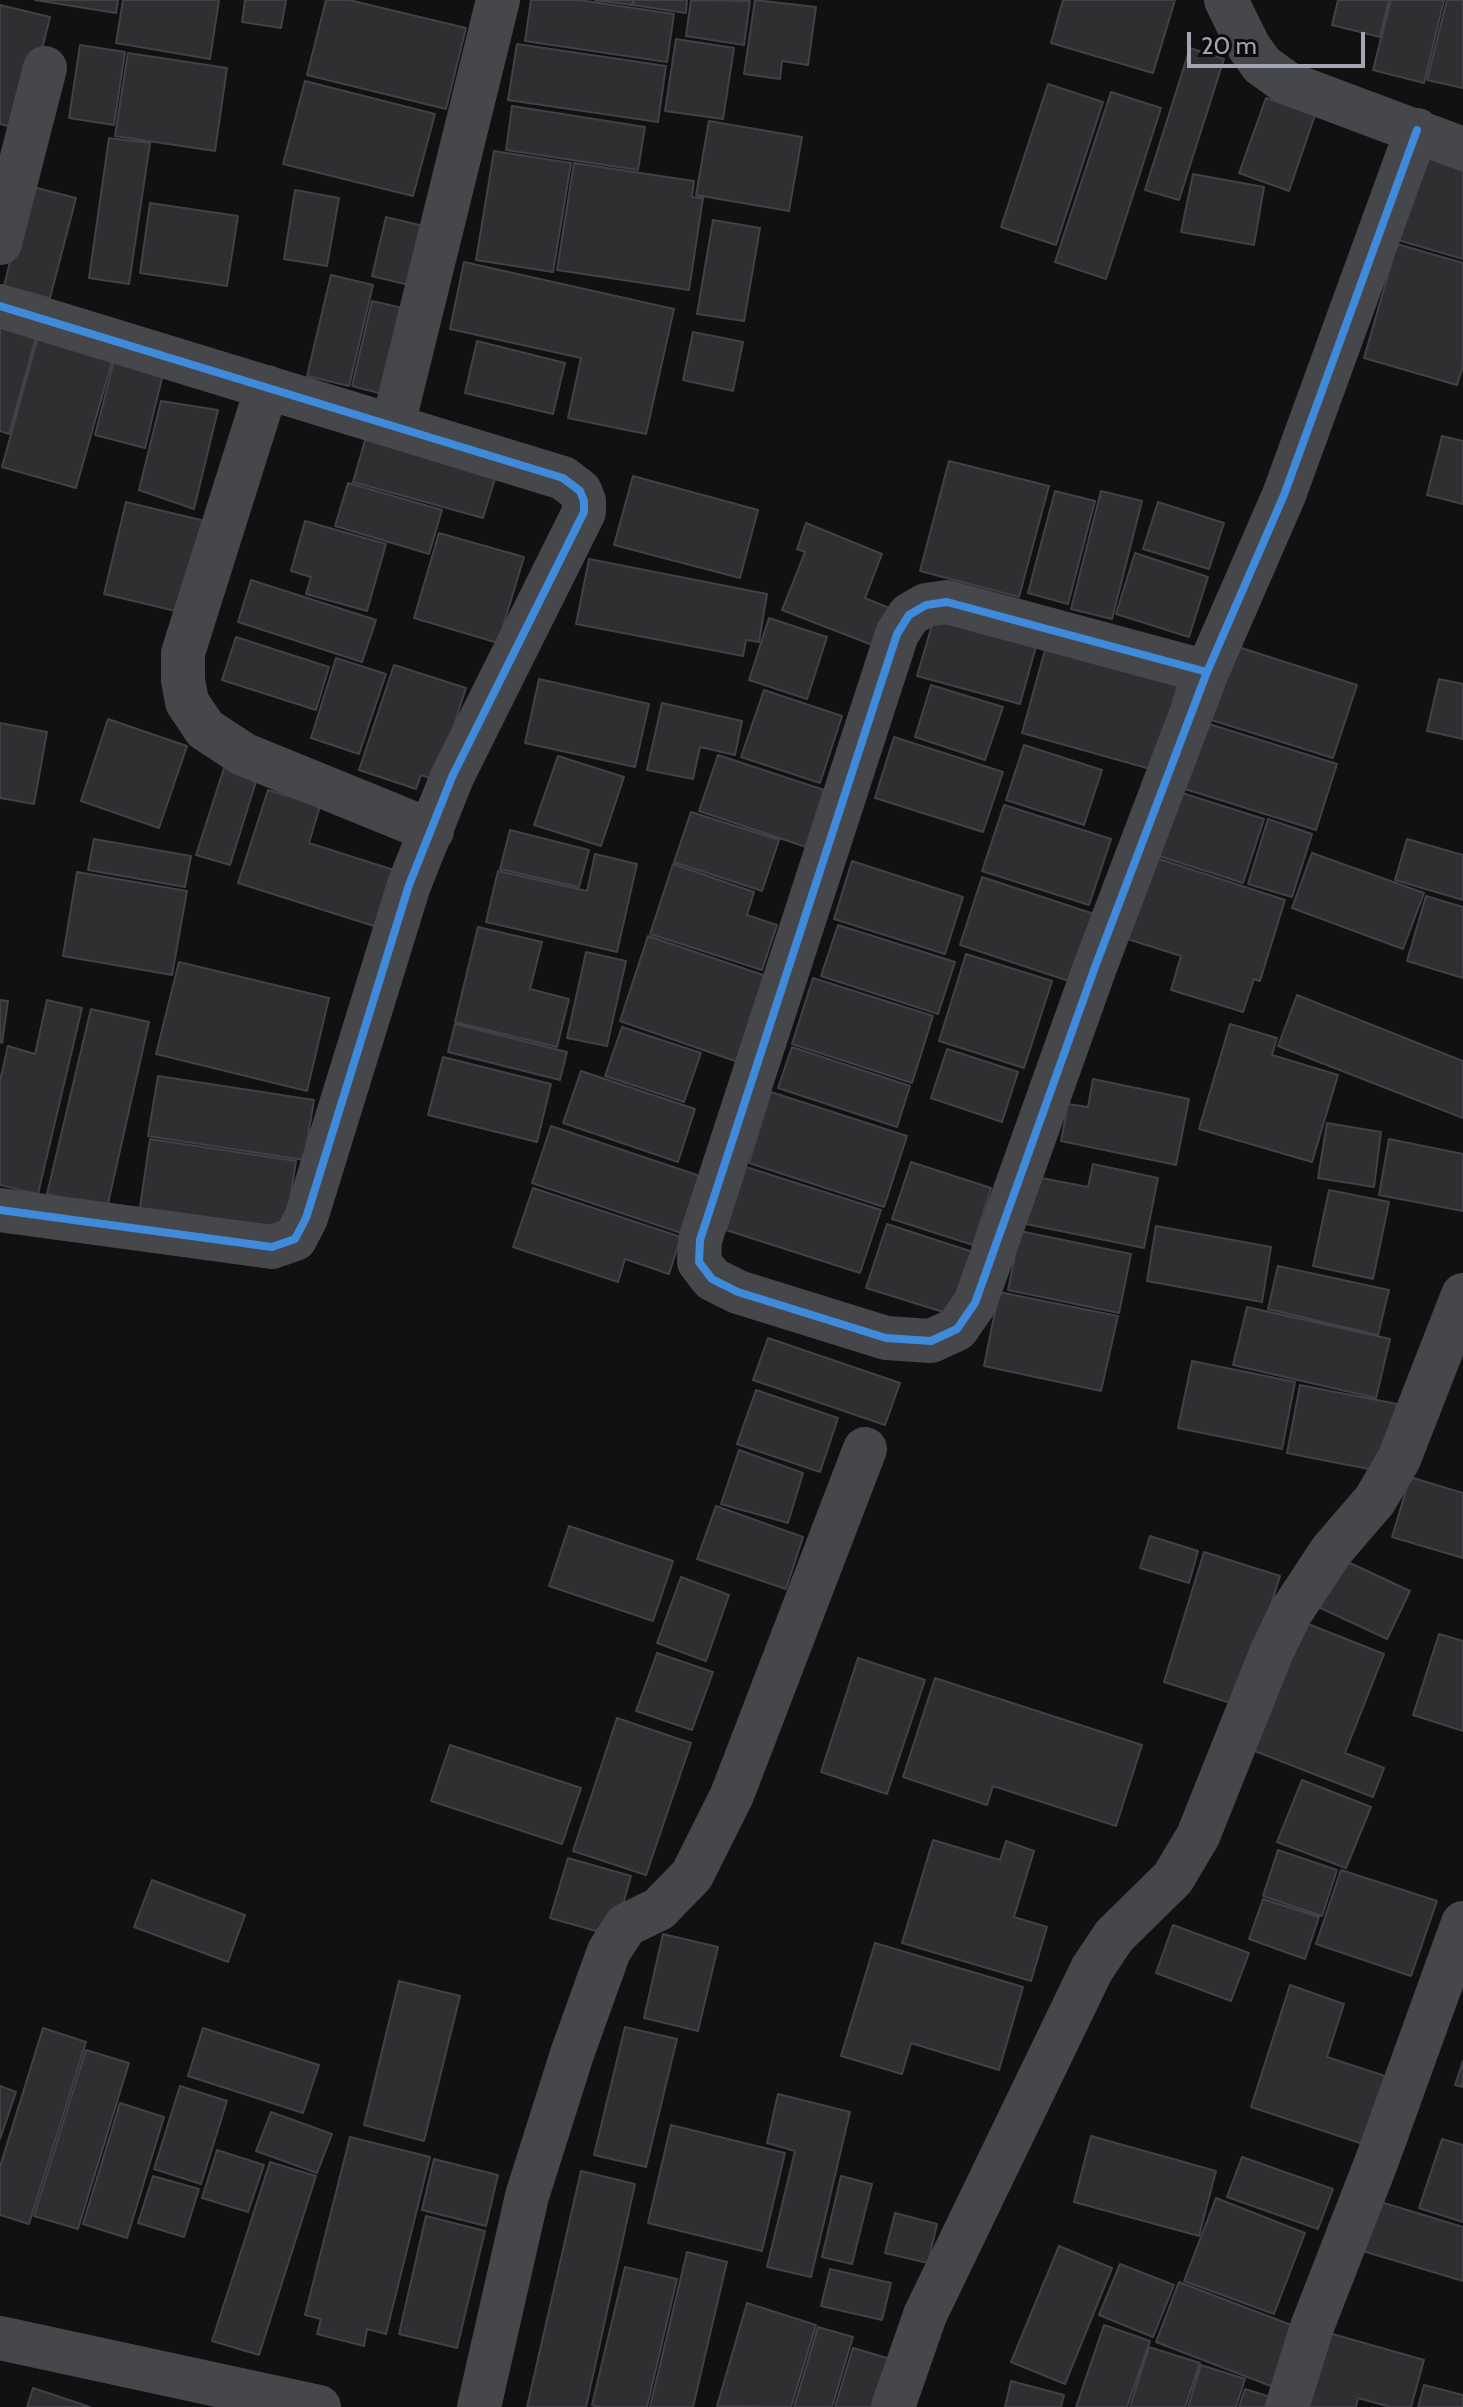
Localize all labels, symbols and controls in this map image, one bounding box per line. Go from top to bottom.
scale bar [1191,16,1369,66]
text: 20 m [1201,31,1257,60]

